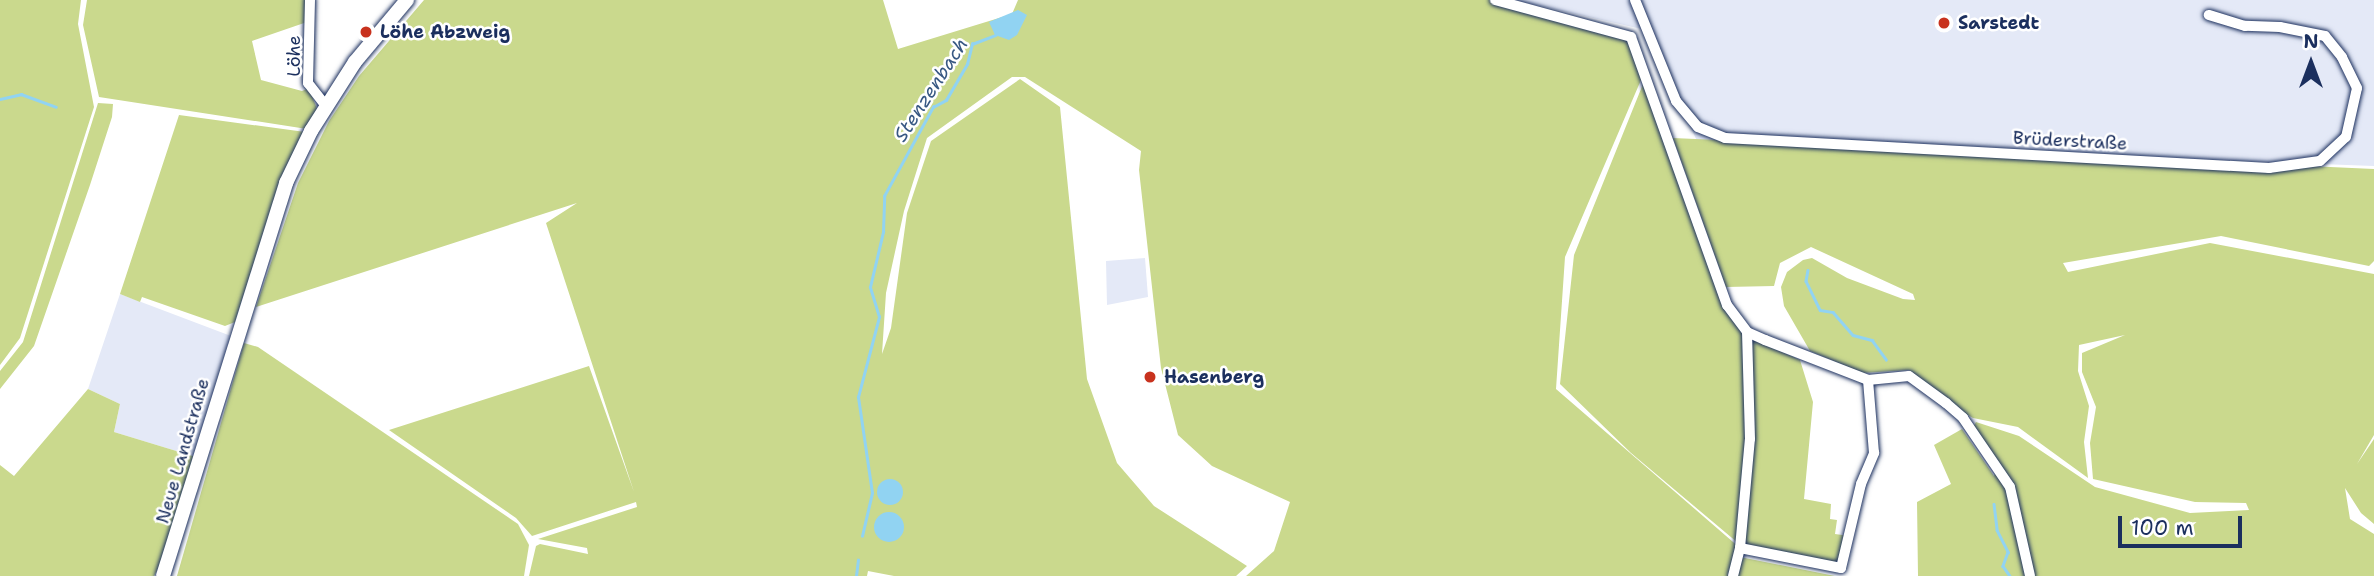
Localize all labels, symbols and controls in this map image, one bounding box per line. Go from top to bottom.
place label: Sarstedt [1958,12,2039,34]
marker: Sarstedt [1936,15,1952,31]
place label: Löhe Abzweig [380,21,510,43]
marker: Löhe Abzweig [358,24,374,40]
north arrow [2276,28,2346,98]
text: N [2303,29,2319,54]
water label: Stenzenbach [889,34,973,146]
street label: Löhe [283,35,305,77]
street label: Brüderstraße [2012,127,2128,155]
place label: Hasenberg [1164,366,1264,388]
marker: Hasenberg [1142,369,1158,385]
street label: Neue Landstraße [152,376,214,526]
scale bar [2122,503,2246,546]
text: 100 m [2131,514,2194,542]

